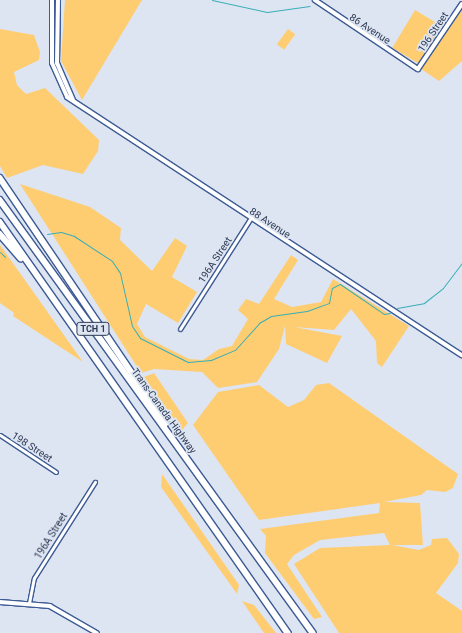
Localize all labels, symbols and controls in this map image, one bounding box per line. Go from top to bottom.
street label: 196 Street [415,10,451,54]
street label: 86 Avenue [347,11,393,47]
street label: 88 Avenue [247,205,293,241]
street label: 196A Street [196,235,234,285]
road number: TCH 1 [76,322,110,336]
street label: Trans-Canada Highway [129,366,199,456]
street label: 198 Street [10,430,54,464]
street label: 196A Street [32,511,70,561]

